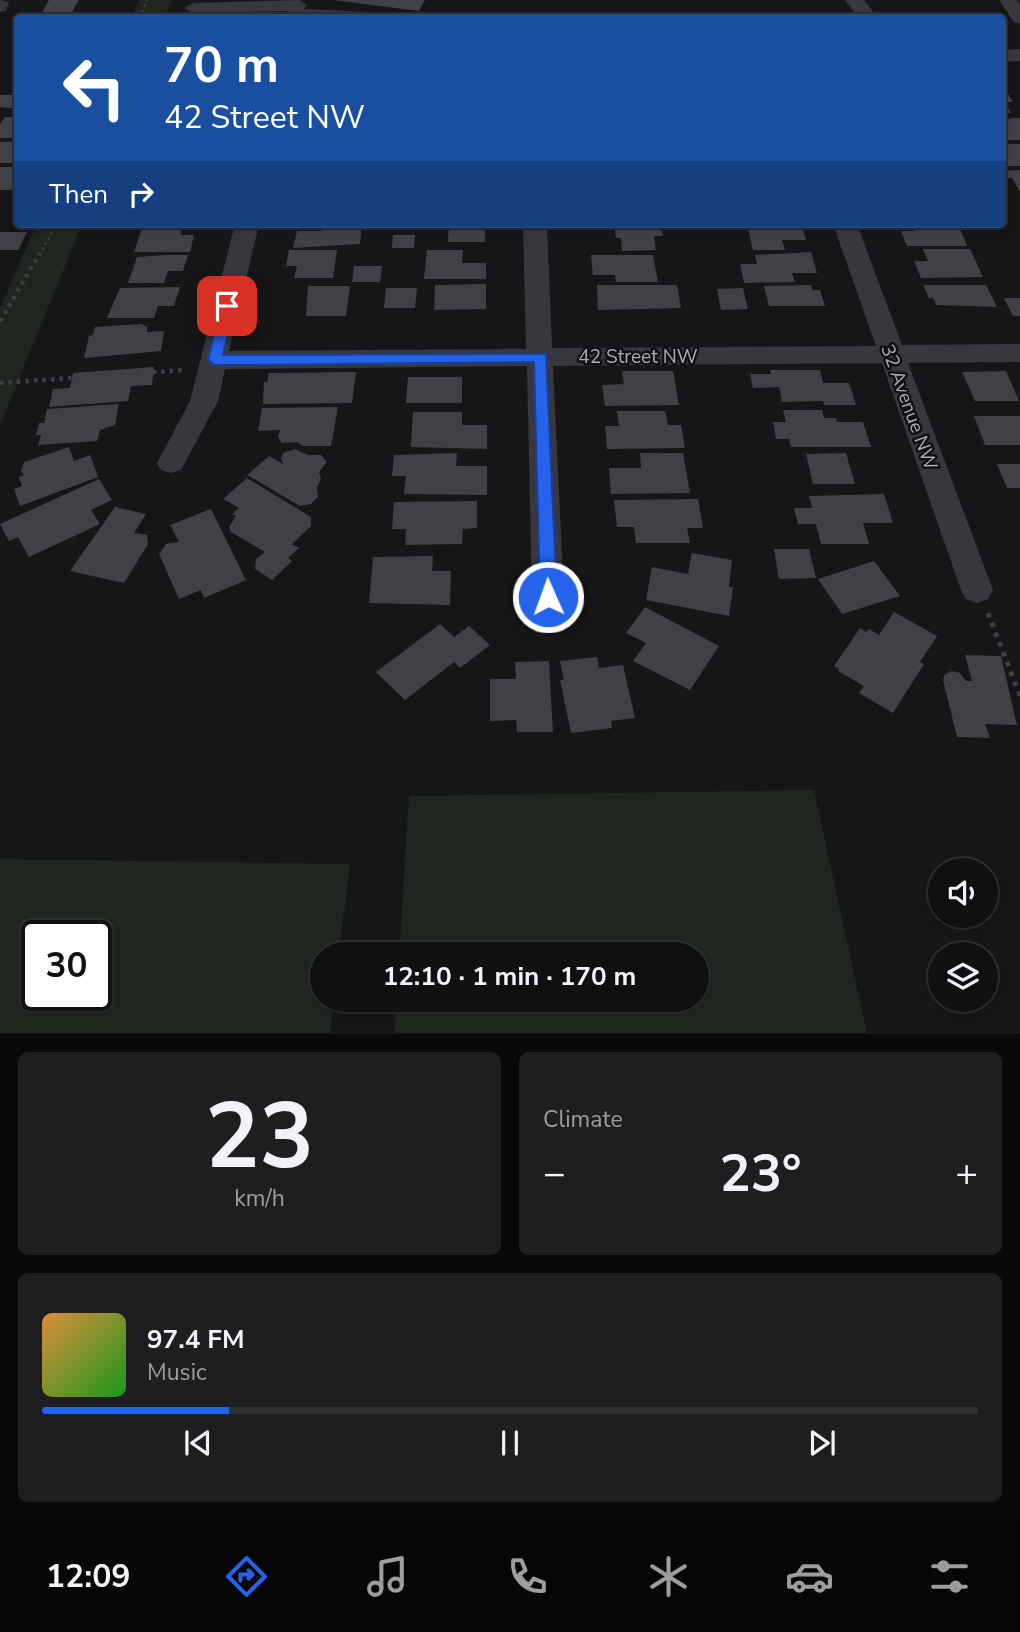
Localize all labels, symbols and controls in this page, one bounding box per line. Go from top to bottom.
text: 70 m [164,32,279,99]
icon: left [49,42,140,133]
text: 42 Street NW [164,96,365,139]
icon: right [122,175,160,213]
text: Then [49,177,108,212]
pin [197,276,257,336]
icon: arrive [208,287,246,325]
street label: 32 Avenue NW [874,341,944,474]
street label: 42 Street NW [578,344,698,370]
position arrow [511,560,585,634]
map controls [928,858,998,1012]
button: sound [928,858,998,928]
speed limit sign: 30 [21,920,112,1011]
button: layers [928,942,998,1012]
text: 12:10 · 1 min · 170 m [383,959,636,994]
text: 23 [205,1075,314,1199]
text: Climate [543,1104,623,1135]
text: 23° [719,1138,802,1209]
text: − [543,1148,566,1199]
text: + [955,1148,978,1199]
text: km/h [234,1183,285,1214]
text: 97.4 FM [147,1322,244,1357]
text: Music [147,1357,207,1388]
icon: previous [179,1424,217,1462]
icon: pause [491,1424,529,1462]
icon: next [803,1424,841,1462]
icon: directions [222,1552,271,1601]
icon: music [363,1552,412,1601]
icon: phone [503,1552,552,1601]
icon: climate [644,1552,693,1601]
icon: car [785,1552,834,1601]
icon: filters [925,1552,974,1601]
text: 12:09 [46,1555,131,1598]

